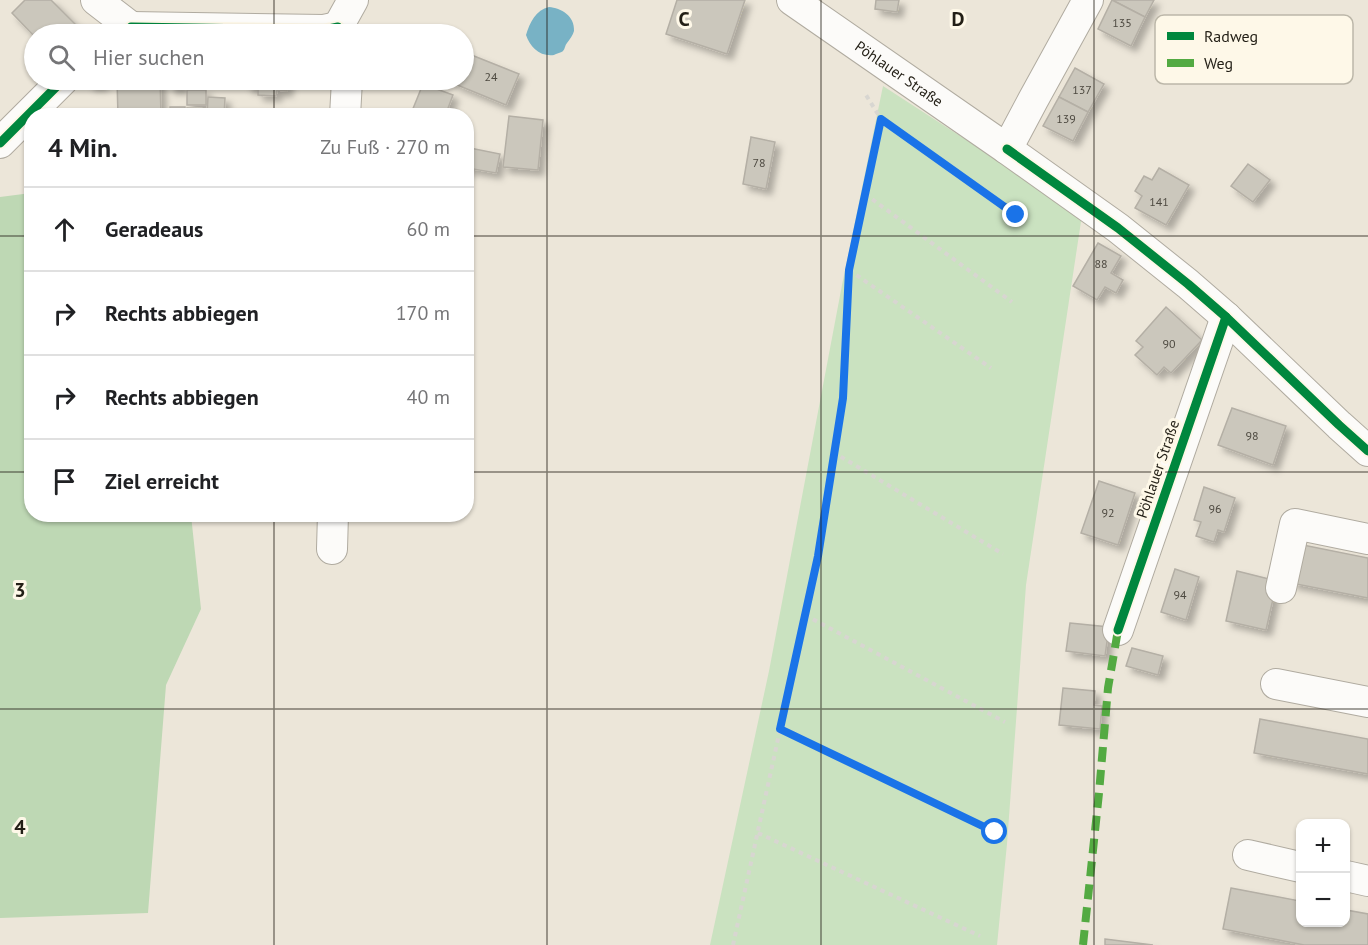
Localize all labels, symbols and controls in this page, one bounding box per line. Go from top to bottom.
text: C [678,6,690,32]
text: D [952,6,965,32]
house number: 135 [1112,15,1132,30]
legend [1155,15,1353,84]
search box [24,24,474,90]
text: Radweg [1204,26,1258,46]
street label: Pöhlauer Straße [851,37,947,111]
icon: search [45,41,78,74]
text: Hier suchen [93,43,205,71]
text: Weg [1204,53,1233,73]
house number: 24 [484,69,498,84]
house number: 137 [1072,82,1092,97]
house number: 139 [1056,111,1076,126]
text: 4 Min. [48,131,118,164]
text: Zu Fuß · 270 m [320,134,450,160]
house number: 78 [752,155,766,170]
house number: 141 [1149,194,1169,209]
route end [1002,201,1028,227]
icon: ahead [48,213,81,246]
text: Geradeaus [105,215,203,243]
text: 60 m [407,216,450,242]
house number: 88 [1094,256,1108,271]
icon: right [48,297,81,330]
text: Rechts abbiegen [105,299,259,327]
text: 170 m [396,300,450,326]
house number: 90 [1162,336,1176,351]
icon: right [48,381,81,414]
text: Rechts abbiegen [105,383,259,411]
text: 40 m [407,384,450,410]
street label: Pöhlauer Straße [1132,417,1183,521]
house number: 98 [1245,428,1259,443]
icon: arrive [48,465,81,498]
text: Ziel erreicht [105,467,219,495]
house number: 96 [1208,501,1222,516]
house number: 92 [1101,505,1115,520]
text: 3 [14,577,26,603]
house number: 94 [1173,587,1187,602]
text: 4 [14,814,26,840]
route start [981,818,1007,844]
map controls [1296,819,1350,927]
button: + [1296,819,1350,873]
button: − [1296,873,1350,927]

